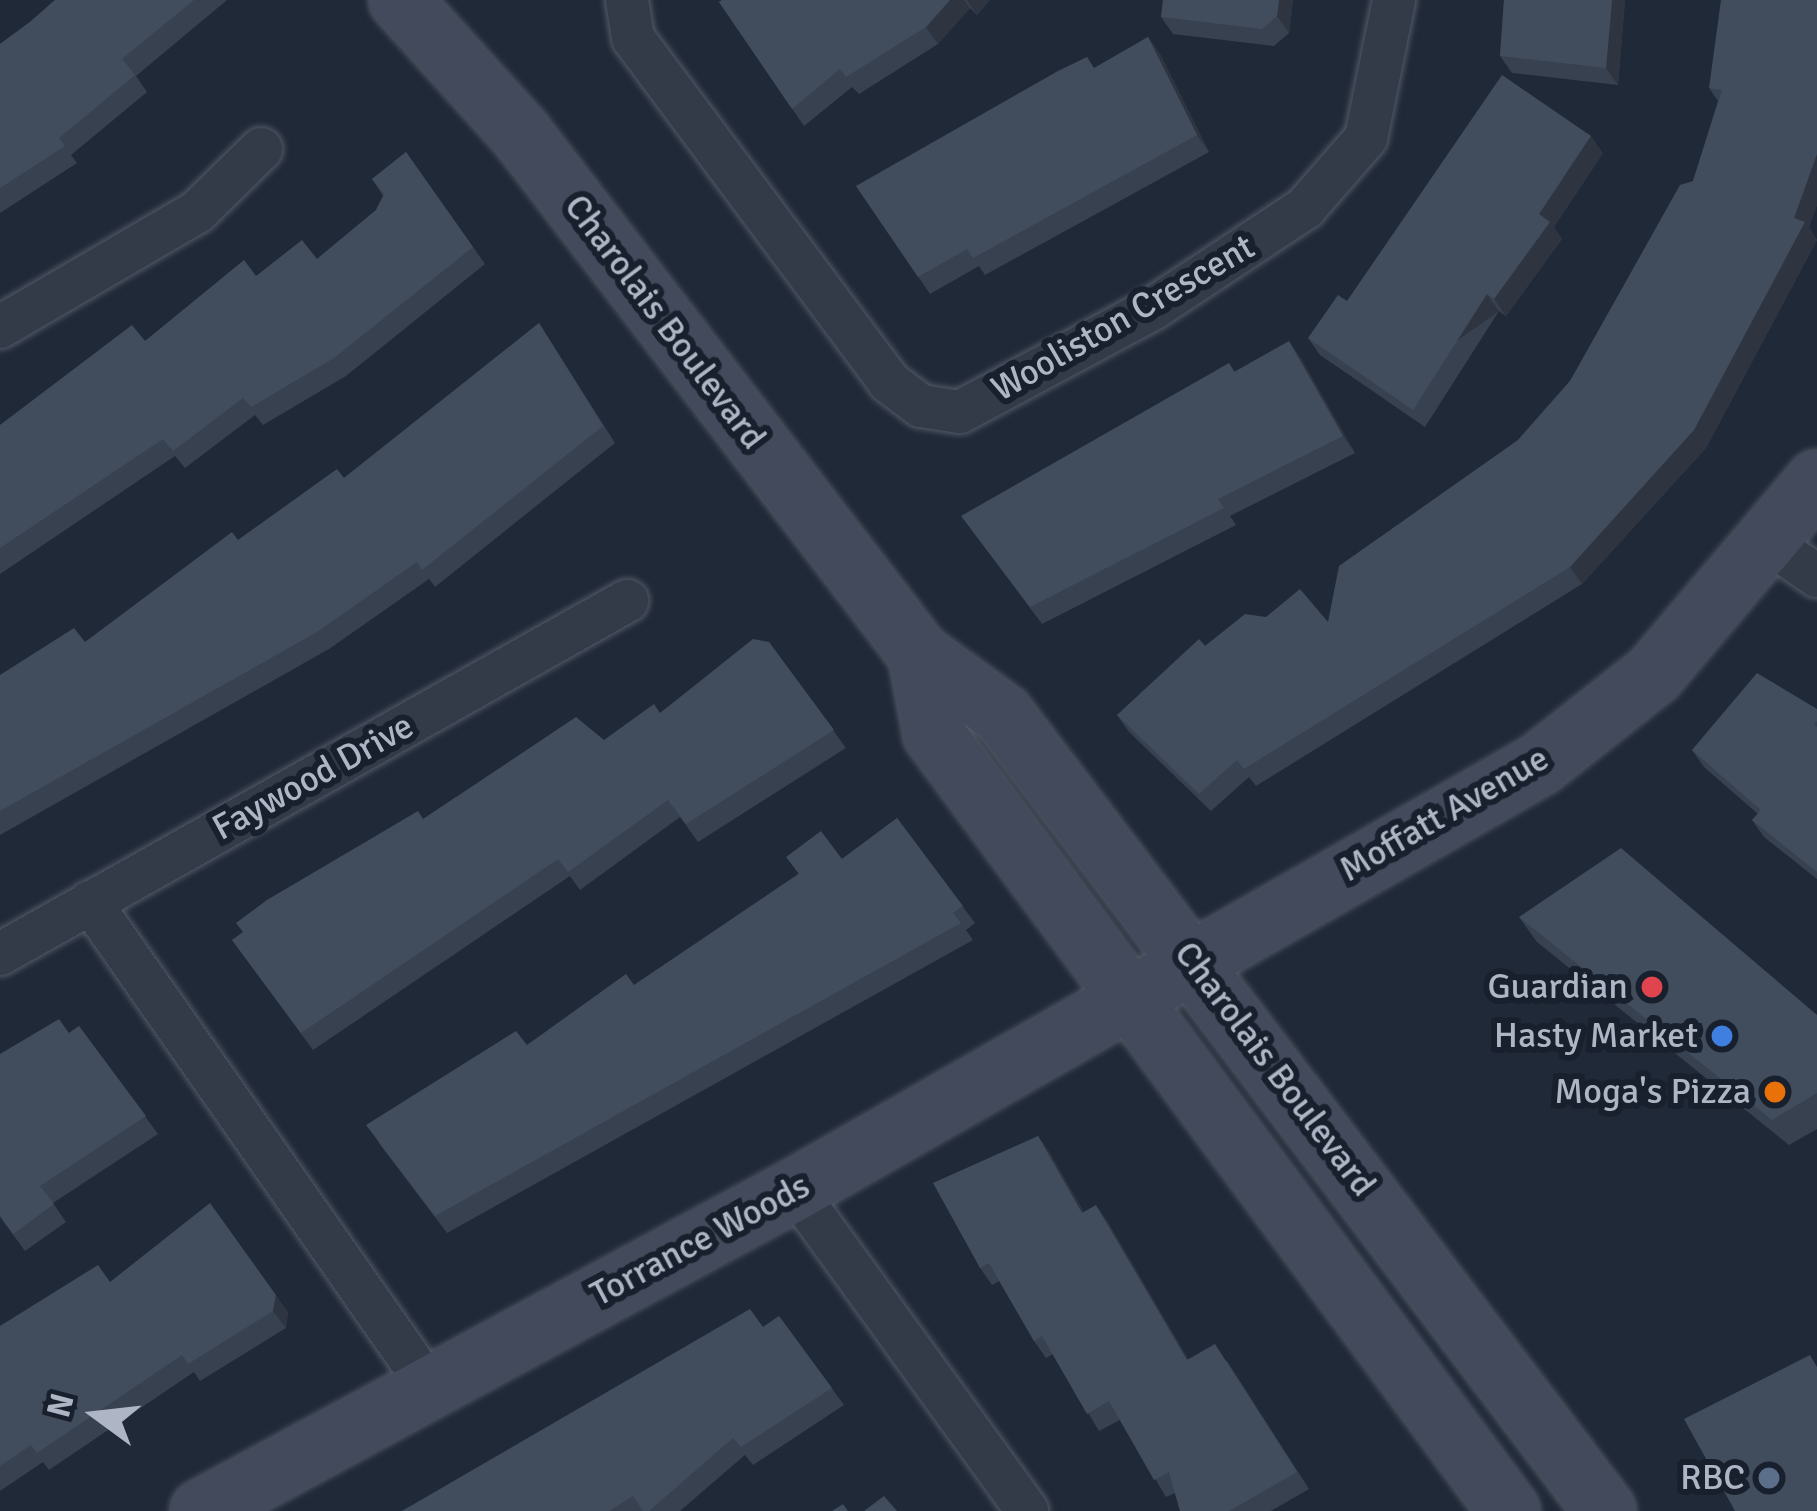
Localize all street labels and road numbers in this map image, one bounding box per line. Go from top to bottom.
street label: Charolais Boulevard [555,186,775,458]
street label: Wooliston Crescent [984,225,1262,411]
street label: Faywood Drive [205,704,421,850]
street label: Moffatt Avenue [1332,737,1556,891]
street label: Charolais Boulevard [1165,933,1385,1205]
street label: Torrance Woods [583,1164,817,1316]

